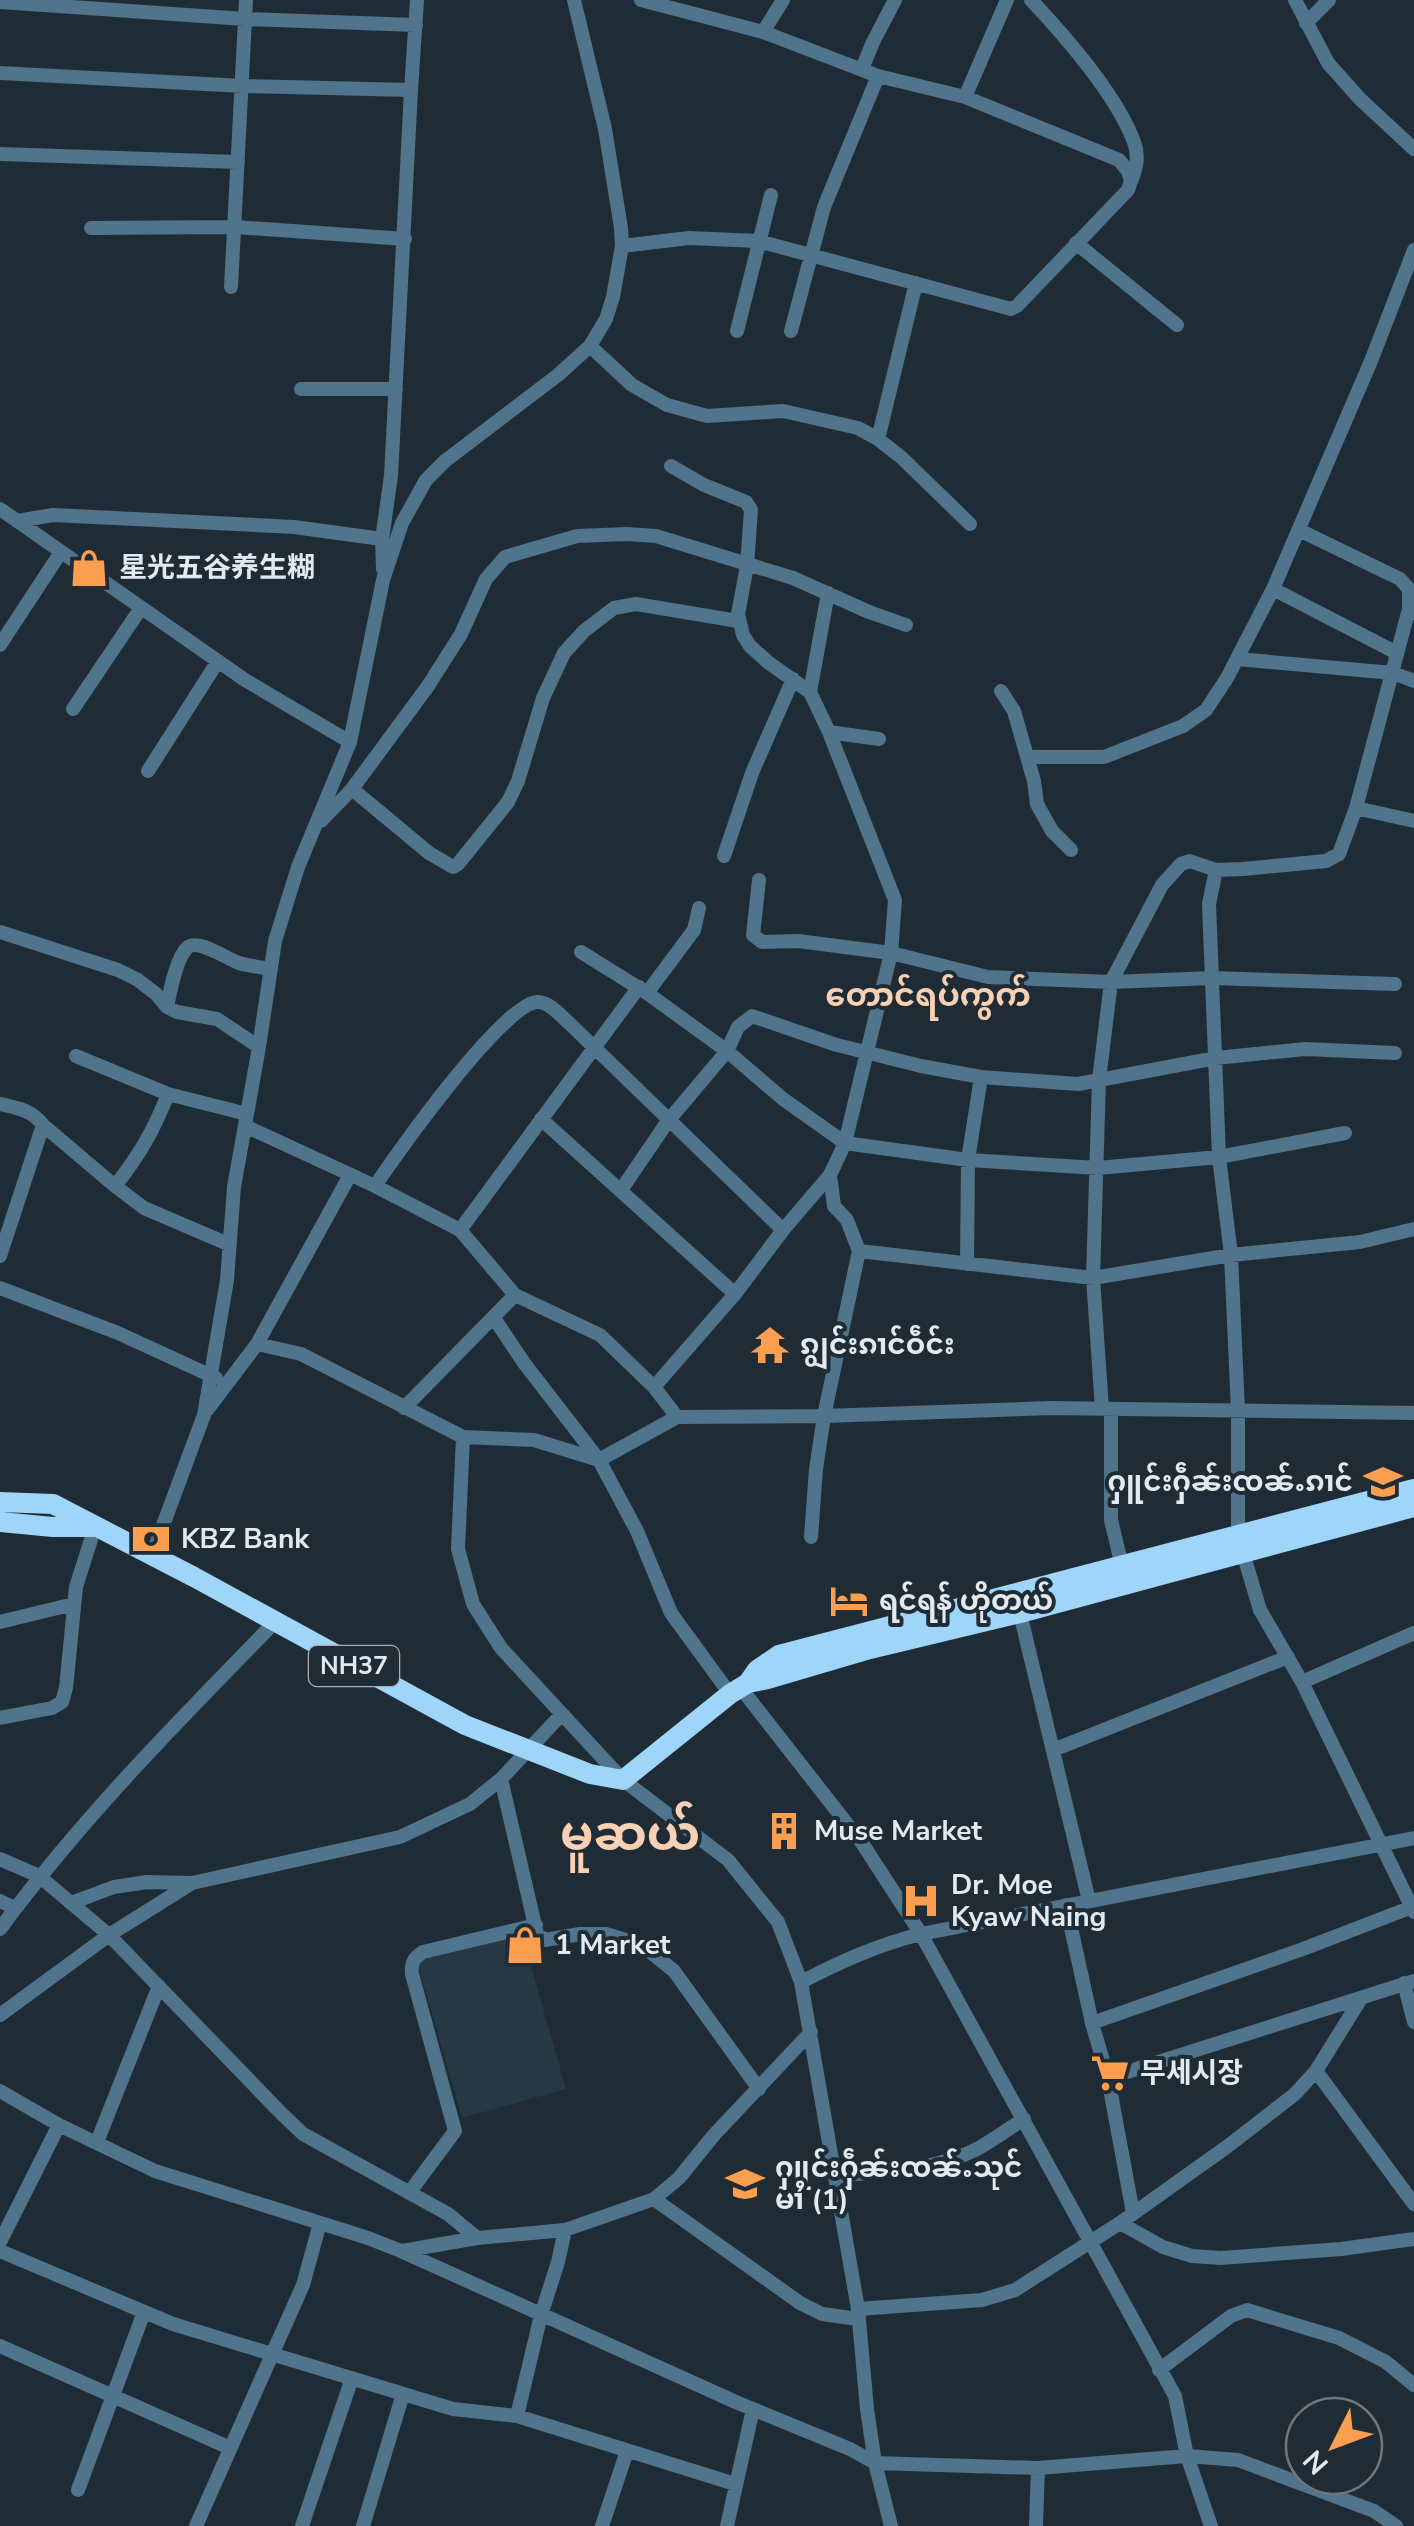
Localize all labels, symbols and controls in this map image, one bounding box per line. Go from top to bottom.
shop icon: 星光五谷养生糊 [68,547,110,589]
place label: 星光五谷养生糊 [119,549,315,587]
district label: တောင်ရပ်ကွက် [825,973,1031,1021]
temple icon: ၵျွင်းၵၢင်ဝဵင်း [749,1324,791,1366]
place label: ၵျွင်းၵၢင်ဝဵင်း [800,1325,955,1370]
school or university icon: ႁူင်းႁဵၼ်းၸၼ်ႉၵၢင် [1362,1461,1404,1503]
place label: ႁူင်းႁဵၼ်းၸၼ်ႉၵၢင် [1107,1462,1353,1504]
bank icon: KBZ Bank [130,1518,172,1560]
place label: KBZ Bank [181,1520,310,1558]
hotel icon: ရင်ရန် ဟိုတယ် [828,1580,870,1622]
place label: ရင်ရန် ဟိုတယ် [879,1581,1053,1623]
road number: NH37 [309,1646,399,1686]
district label: မူဆယ် [560,1801,700,1873]
building icon: Muse Market [763,1810,805,1852]
place label: Muse Market [814,1812,982,1850]
place label: Dr. Moe Kyaw Naing [951,1866,1107,1936]
hospital icon: Dr. Moe Kyaw Naing [900,1880,942,1922]
shop icon: 1 Market [504,1924,546,1966]
place label: 1 Market [555,1926,671,1964]
supermarket icon: 무세시장 [1089,2052,1131,2094]
place label: 무세시장 [1140,2054,1243,2092]
place label: ႁူင်းႁဵၼ်းၸၼ်ႉသုင် မၢႆ (1) [775,2148,1023,2219]
school or university icon: ႁူင်းႁဵၼ်းၸၼ်ႉသုင် မၢႆ (1) [724,2163,766,2205]
north arrow [1284,2396,1384,2496]
text: N [1295,2442,1337,2483]

